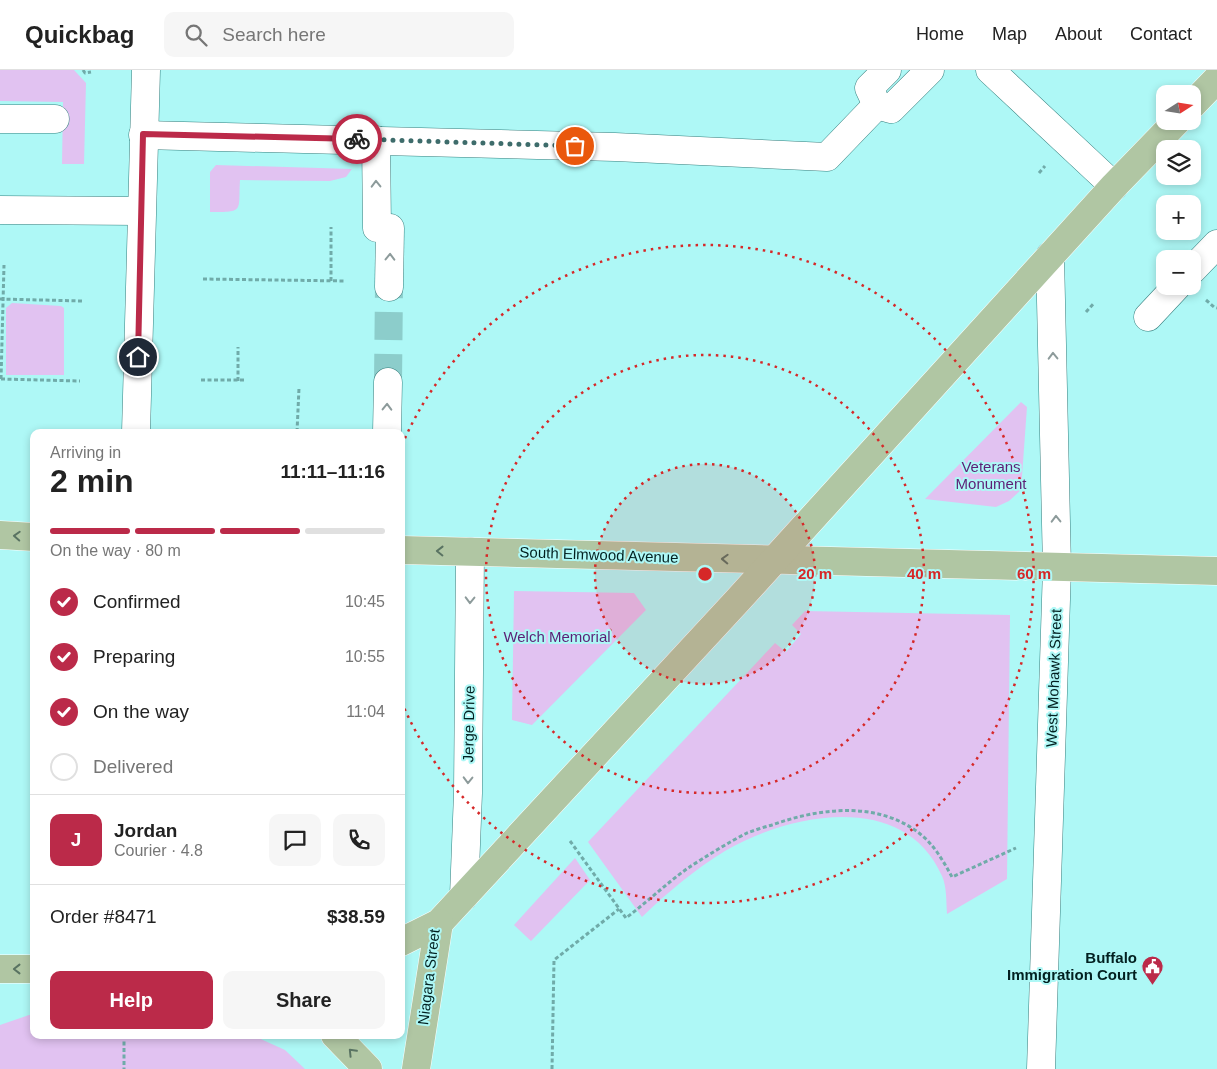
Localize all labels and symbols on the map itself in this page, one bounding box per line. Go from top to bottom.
north arrow [1156,85,1201,130]
courier [332,114,382,164]
pin [554,125,596,167]
one-way arrow [371,179,382,187]
one-way arrow [384,253,395,261]
pin [117,336,159,378]
one-way arrow [1047,352,1058,360]
one-way arrow [382,403,392,410]
park label: Veterans Monument [956,458,1027,492]
one-way arrow [1051,515,1061,522]
one-way arrow [13,530,21,541]
street label: South Elmwood Avenue [519,543,679,566]
one-way arrow [435,546,443,556]
one-way arrow [720,553,728,564]
centre of rings [696,565,714,583]
text: 20 m [798,565,832,582]
text: 40 m [907,565,941,582]
text: 60 m [1017,565,1051,582]
one-way arrow [465,597,475,605]
street label: West Mohawk Street [1043,608,1064,747]
park label: Welch Memorial [503,628,611,645]
street label: Jerge Drive [459,685,478,762]
one-way arrow [463,777,473,785]
street label: Niagara Street [414,927,443,1026]
place label: Buffalo Immigration Court [1007,949,1137,983]
public building icon: Buffalo Immigration Court [1141,955,1165,986]
one-way arrow [13,964,20,974]
one-way arrow [349,1048,358,1057]

